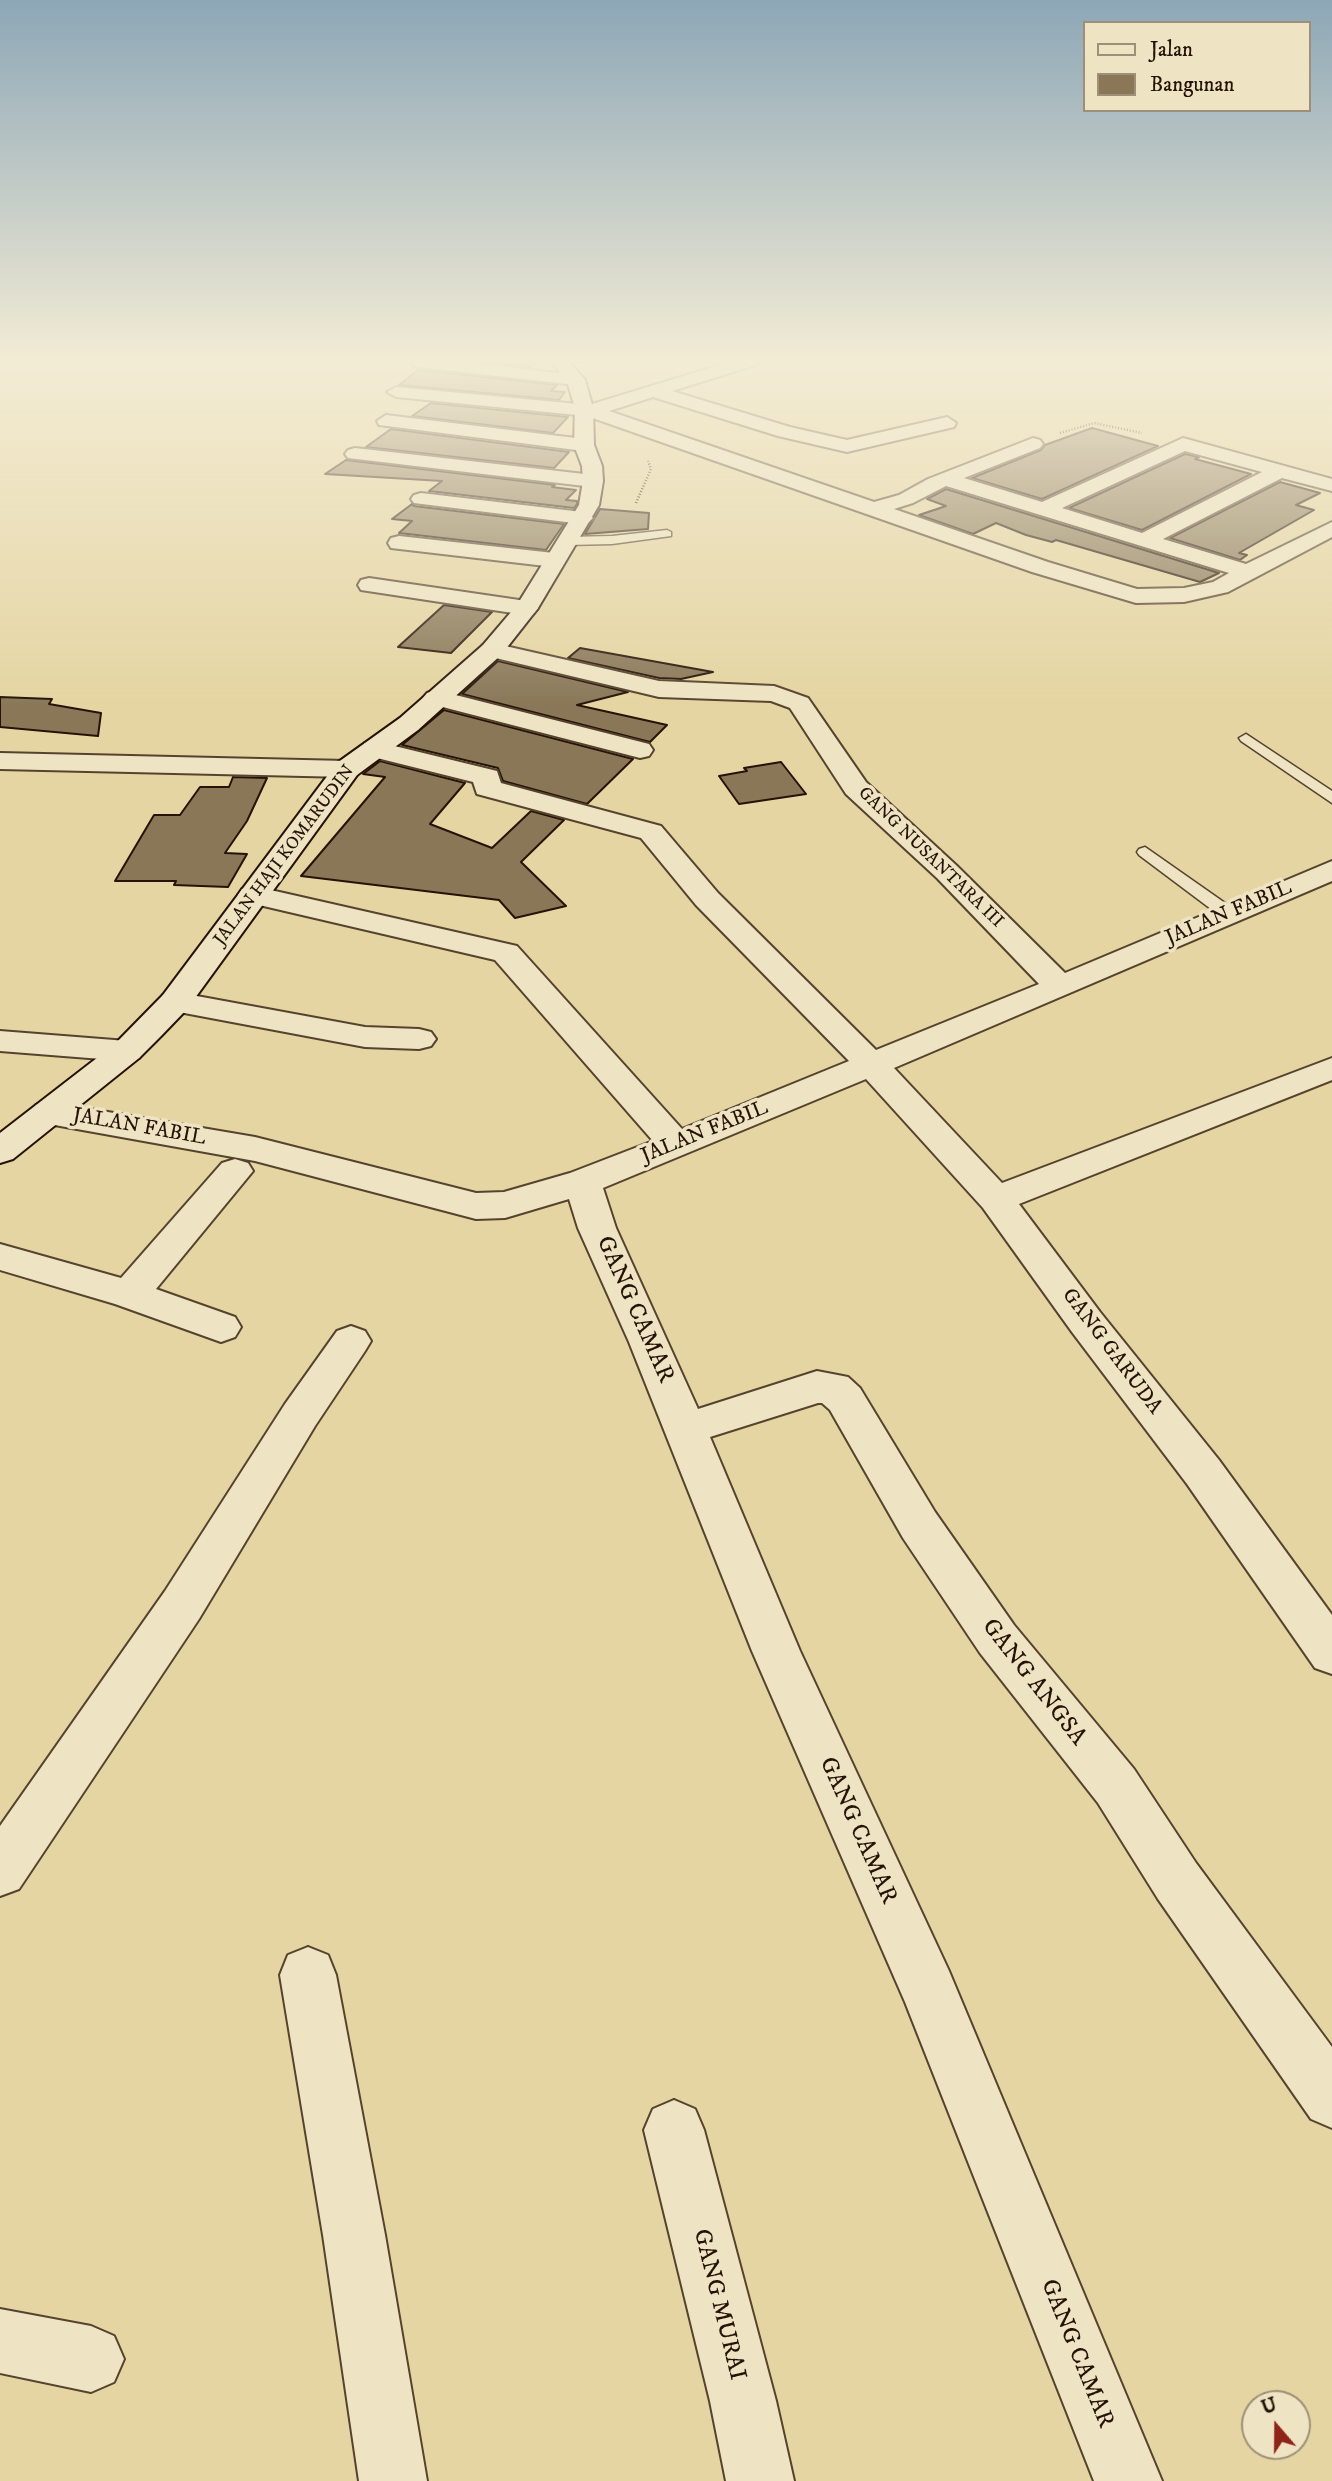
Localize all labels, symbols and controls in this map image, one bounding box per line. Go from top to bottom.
legend [1084,21,1311,112]
text: Jalan [1150,37,1193,63]
text: Bangunan [1150,72,1234,98]
street label: JALAN HAJI KOMARUDIN [210,762,360,950]
street label: GANG NUSANTARA III [853,783,1007,933]
street label: JALAN FABIL [1162,876,1296,952]
street label: JALAN FABIL [638,1096,772,1170]
street label: JALAN FABIL [70,1104,208,1152]
street label: GANG CAMAR [589,1232,679,1388]
street label: GANG GARUDA [1056,1284,1166,1420]
street label: GANG ANGSA [975,1614,1091,1752]
street label: GANG CAMAR [812,1753,902,1909]
street label: GANG MURAI [685,2226,751,2384]
street label: GANG CAMAR [1033,2275,1119,2433]
north arrow [1241,2390,1311,2460]
text: U [1258,2393,1280,2420]

